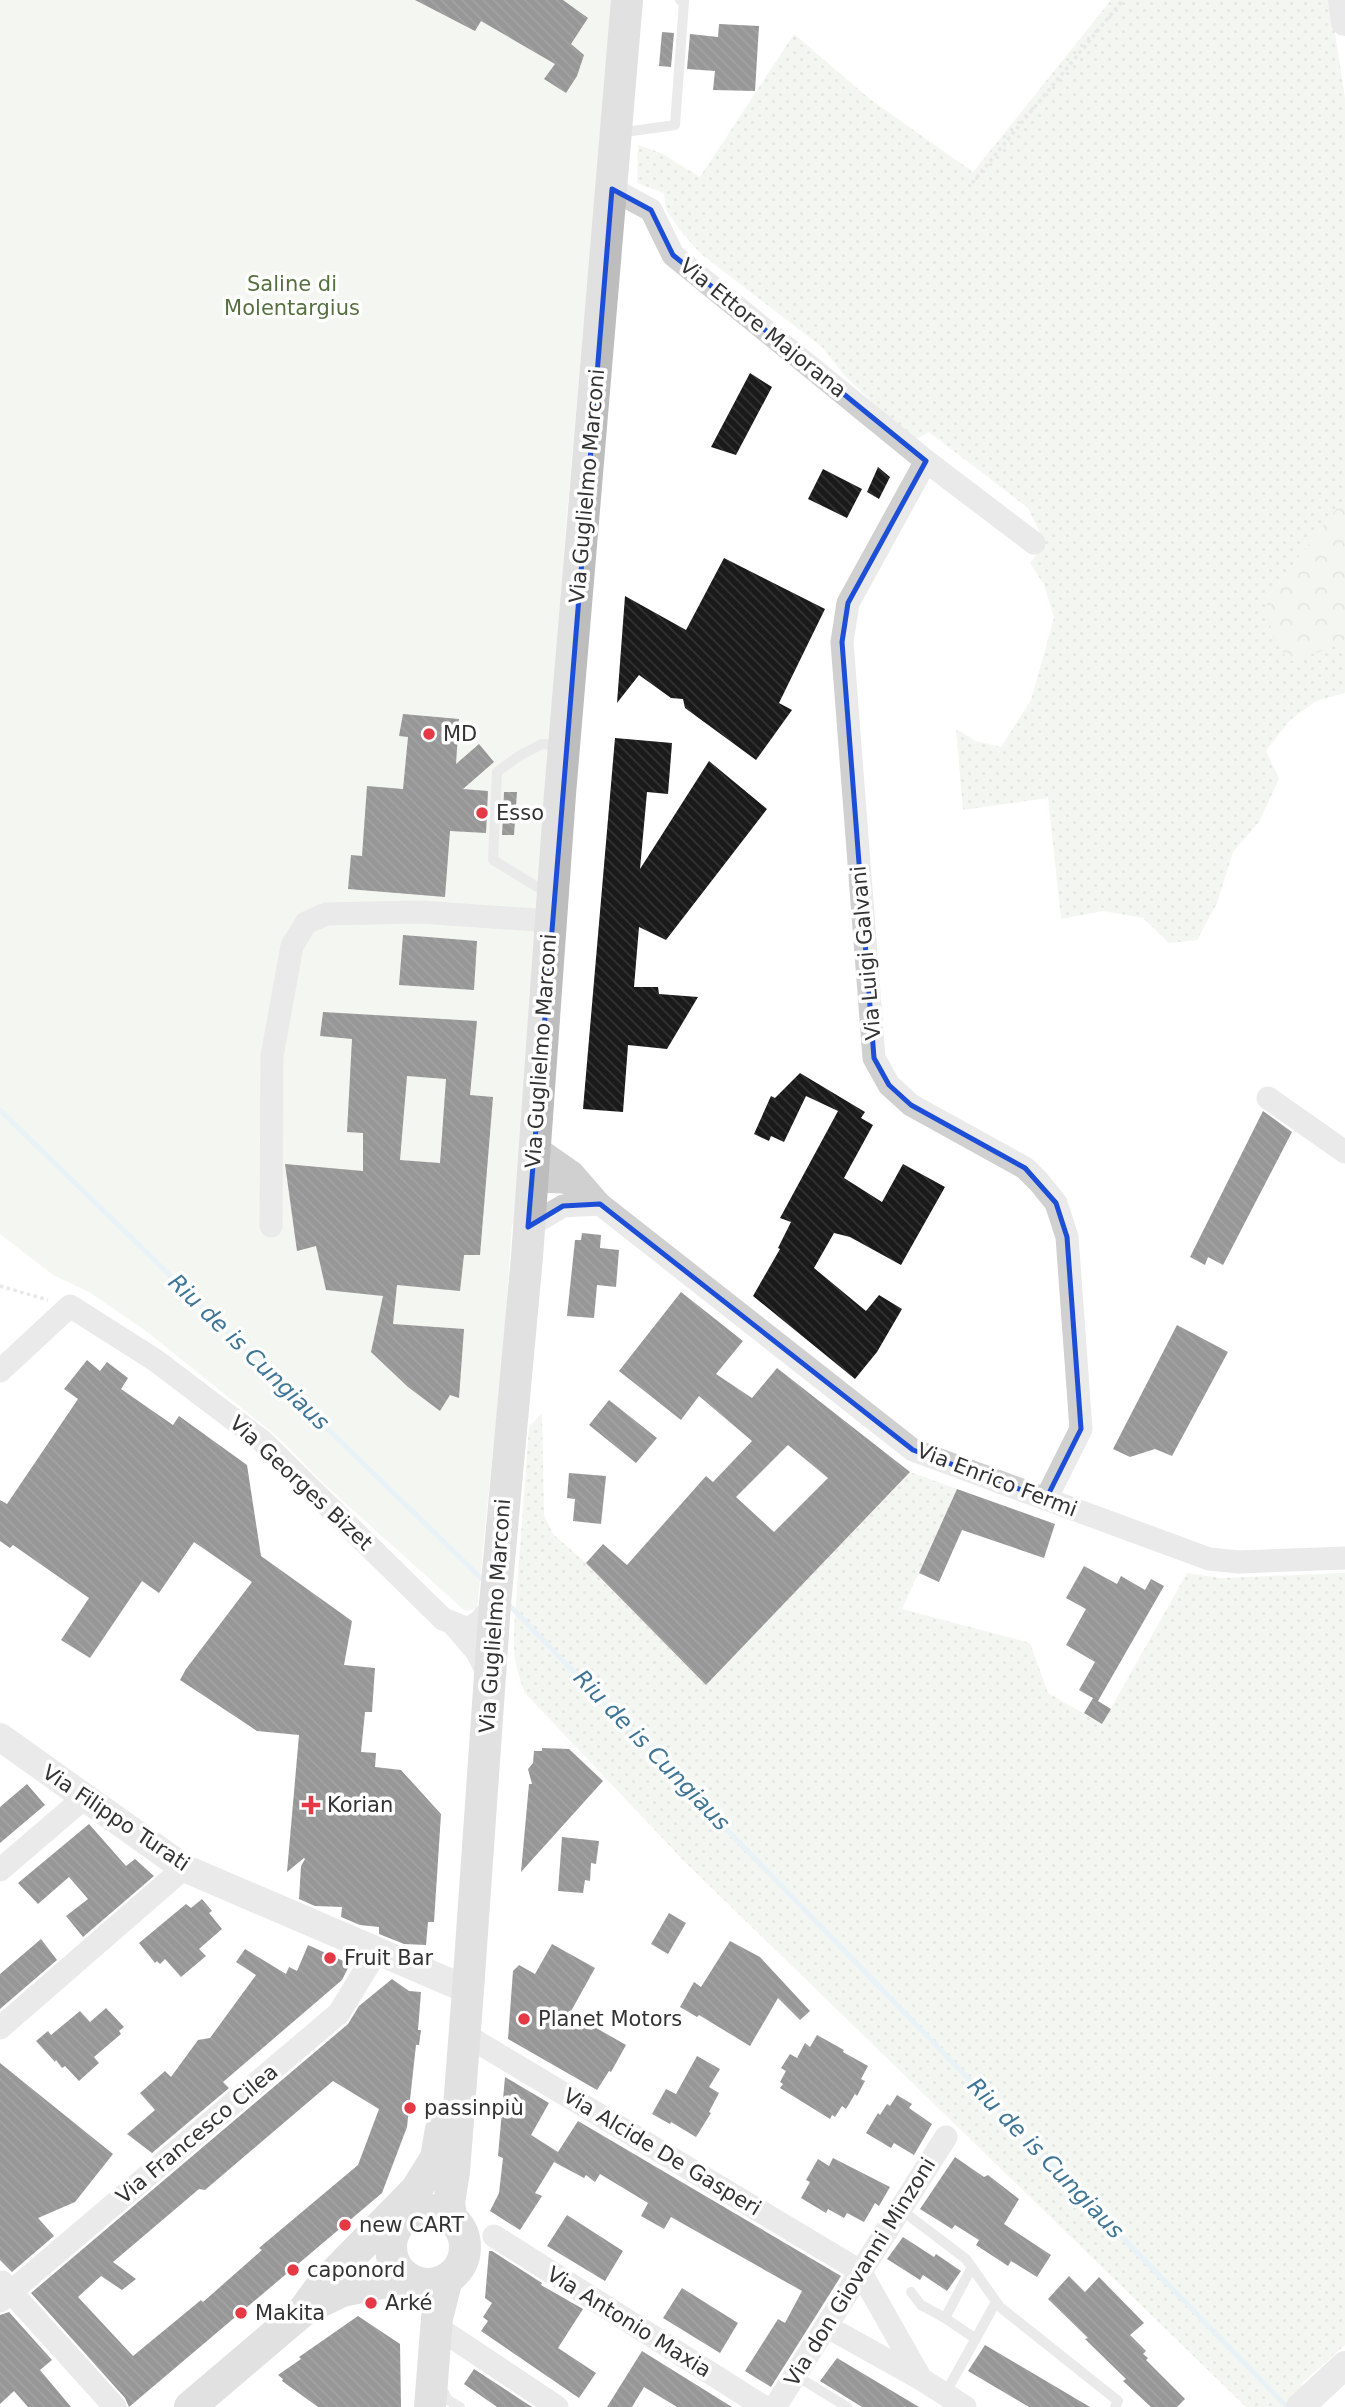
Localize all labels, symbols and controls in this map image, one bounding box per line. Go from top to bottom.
street label: Via Ettore Majorana [675,254,851,402]
park label: Saline di Molentargius [224,272,360,320]
street label: Via Guglielmo Marconi [565,368,609,604]
place label: MD [443,722,477,746]
marker: MD [421,726,437,742]
place label: Esso [496,801,544,825]
marker: Esso [474,805,490,821]
street label: Via Luigi Galvani [846,865,886,1041]
street label: Via Guglielmo Marconi [521,933,561,1169]
water label: Riu de is Cungiaus [163,1269,335,1435]
street label: Via Georges Bizet [225,1411,377,1555]
street label: Via Enrico Fermi [913,1438,1081,1522]
street label: Via Guglielmo Marconi [475,1498,515,1734]
water label: Riu de is Cungiaus [569,1664,735,1836]
street label: Via Filippo Turati [38,1760,194,1876]
place label: Korian [327,1793,393,1817]
marker: Korian [301,1795,321,1815]
place label: Fruit Bar [344,1946,434,1970]
marker: Fruit Bar [322,1950,338,1966]
place label: Planet Motors [538,2007,682,2031]
marker: Planet Motors [516,2011,532,2027]
street label: Via Francesco Cilea [111,2059,283,2209]
water label: Riu de is Cungiaus [963,2072,1129,2244]
street label: Via Alcide De Gasperi [559,2083,765,2221]
place label: passinpiù [424,2096,524,2120]
marker: passinpiù [402,2100,418,2116]
street label: Via don Giovanni Minzoni [780,2153,940,2391]
place label: new CART [359,2213,464,2237]
marker: new CART [337,2217,353,2233]
place label: caponord [307,2258,405,2282]
marker: caponord [285,2262,301,2278]
street label: Via Antonio Maxia [543,2262,715,2382]
place label: Arké [385,2291,432,2315]
marker: Arké [363,2295,379,2311]
place label: Makita [255,2301,325,2325]
marker: Makita [233,2305,249,2321]

